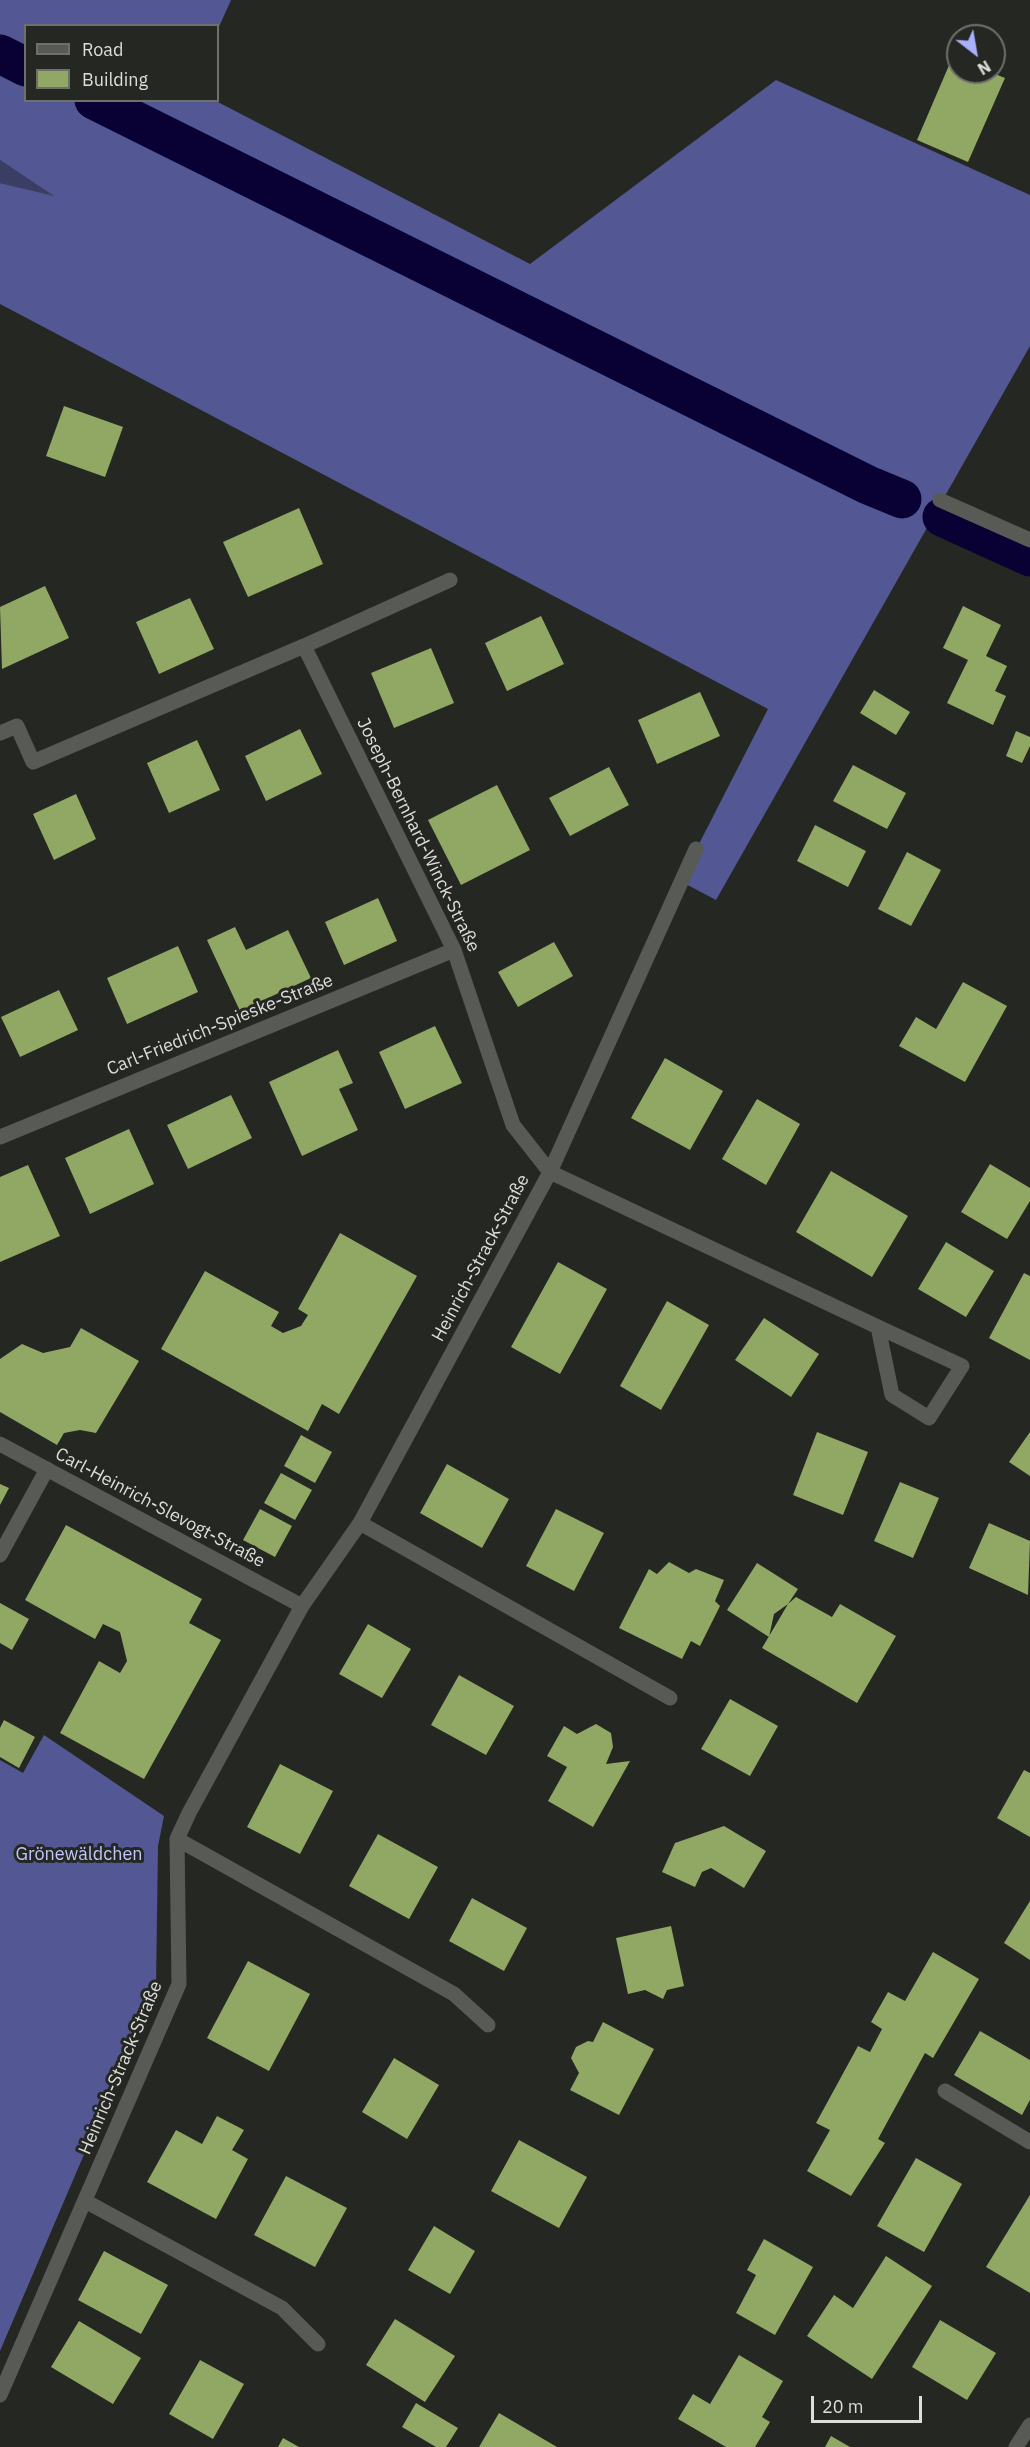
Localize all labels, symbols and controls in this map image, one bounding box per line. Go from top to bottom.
legend [24,24,219,102]
north arrow [946,24,1006,84]
text: Road [82,38,123,61]
text: N [974,56,994,79]
text: Building [82,68,148,91]
street label: Joseph-Bernhard-Winck-Straße [352,714,484,956]
street label: Carl-Friedrich-Spieske-Straße [104,970,336,1080]
street label: Heinrich-Strack-Straße [428,1171,534,1345]
street label: Carl-Heinrich-Slevogt-Straße [51,1443,269,1573]
park label: Grönewäldchen [15,1844,143,1866]
street label: Heinrich-Strack-Straße [75,1978,167,2158]
scale bar [814,2384,925,2422]
text: 20 m [822,2395,864,2418]

